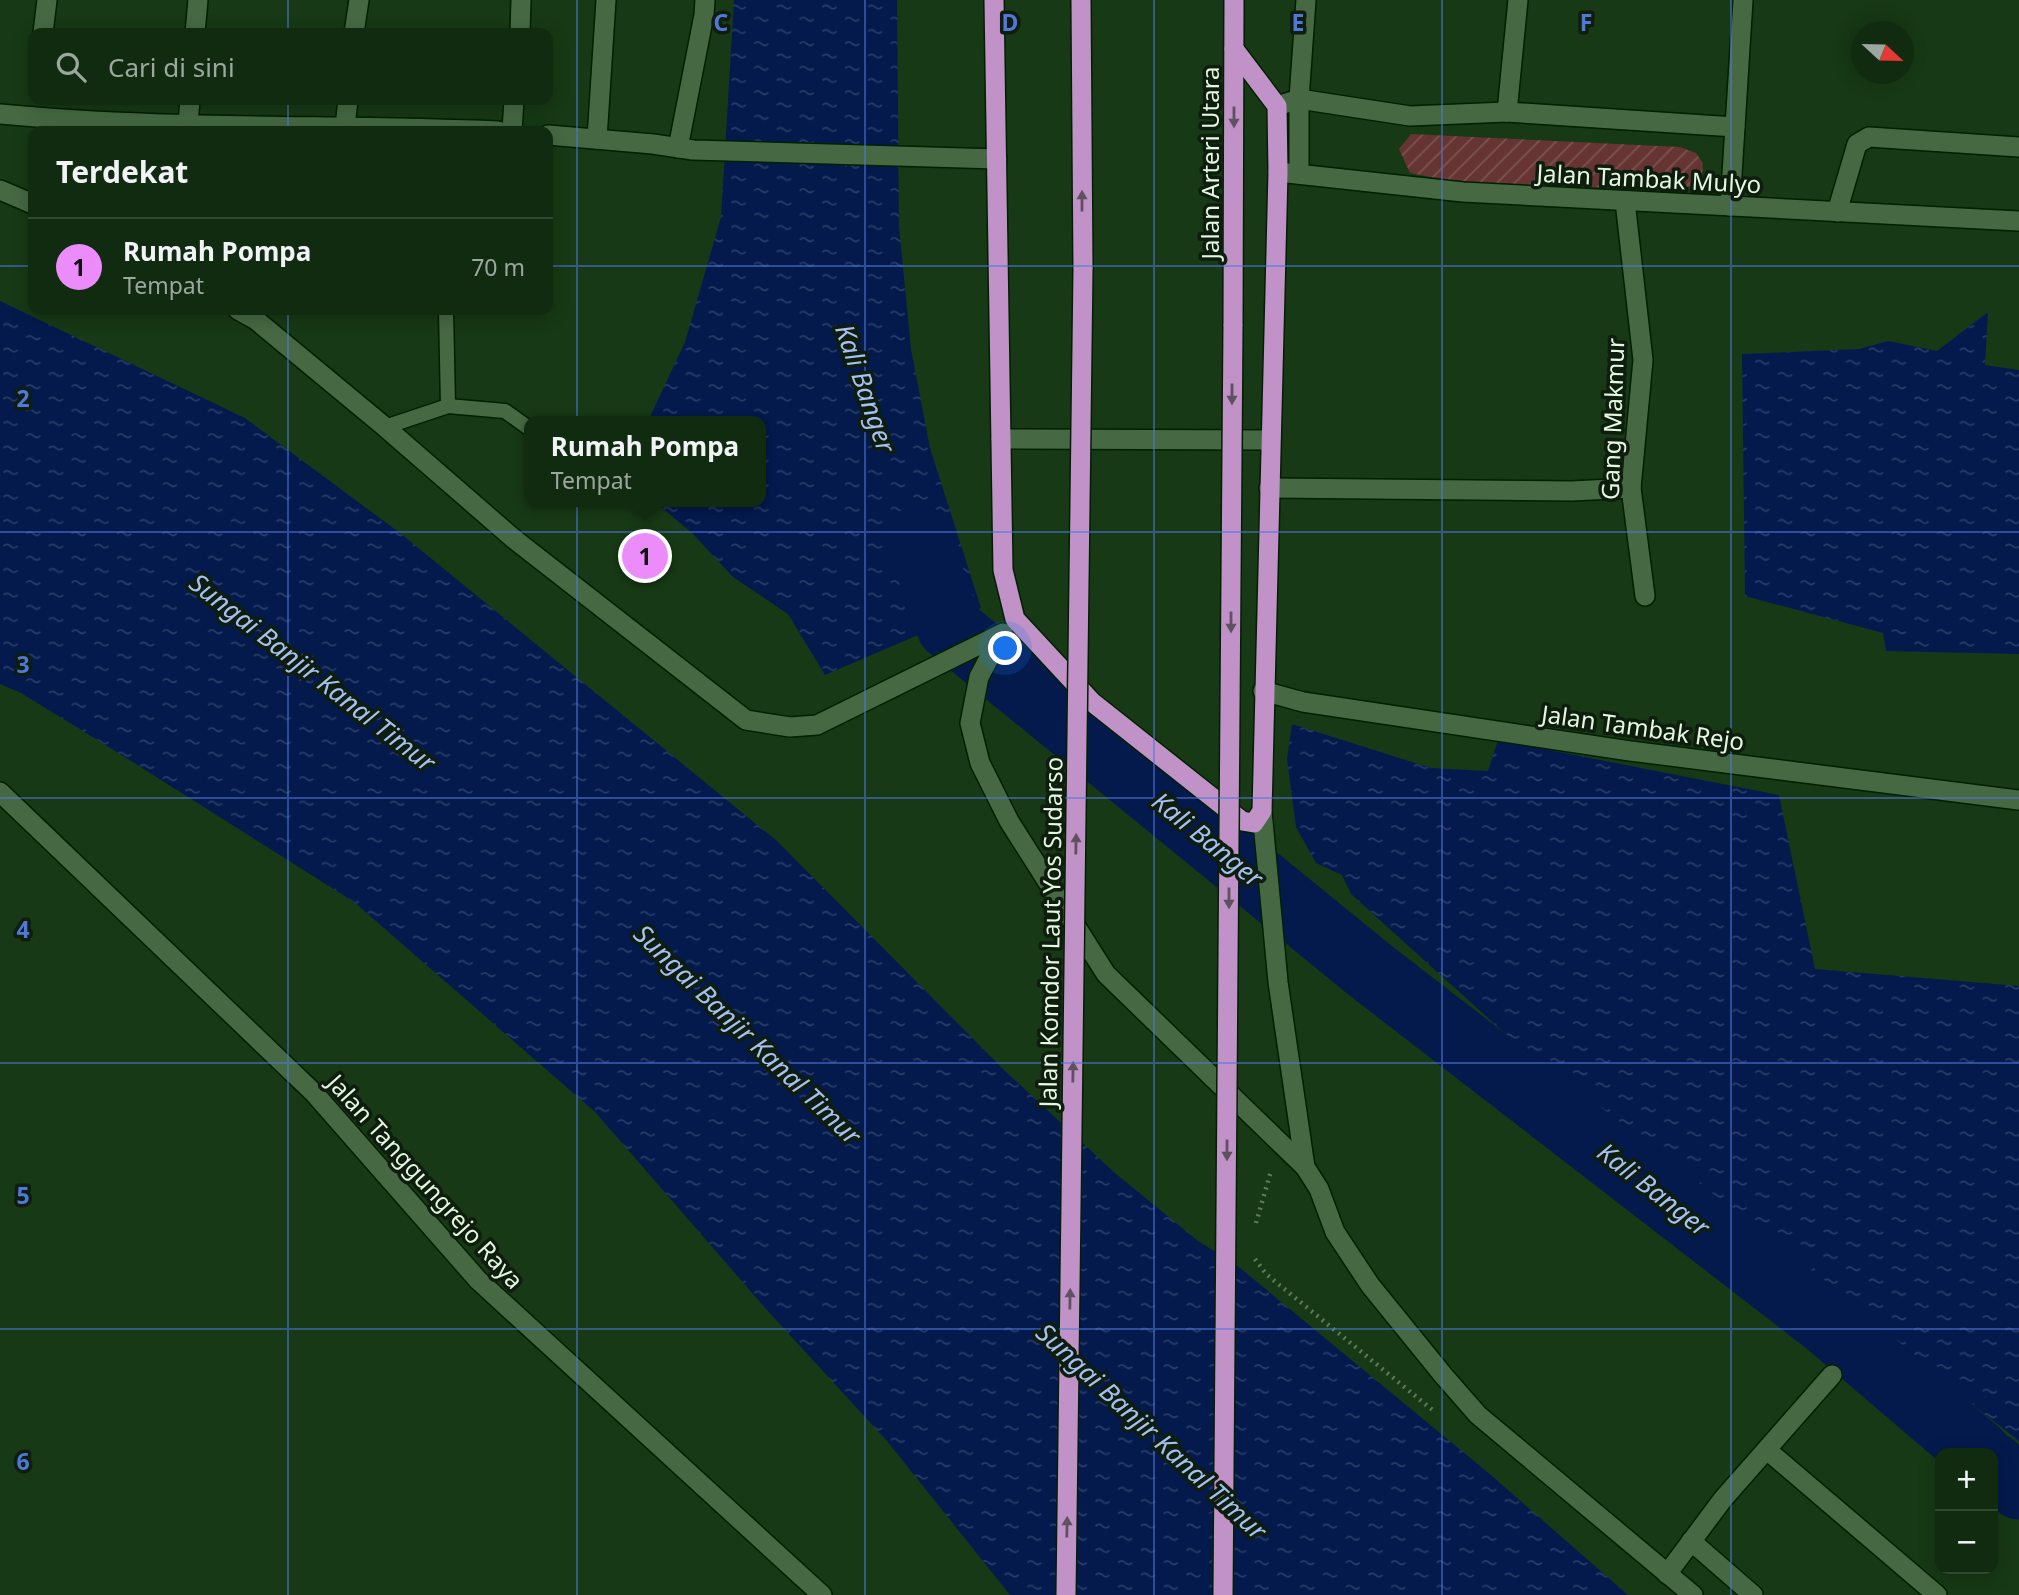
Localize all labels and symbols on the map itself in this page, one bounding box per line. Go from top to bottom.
text: C [714,6,729,38]
text: D [1002,6,1018,38]
text: E [1292,6,1304,38]
text: F [1580,6,1592,38]
north arrow [1851,21,1914,84]
street label: Jalan Arteri Utara [1193,66,1226,262]
one-way arrow [1228,107,1240,129]
street label: Jalan Tambak Mulyo [1534,156,1762,200]
one-way arrow [1076,190,1088,212]
water label: Kali Banger [827,319,905,458]
street label: Gang Makmur [1593,337,1631,501]
text: 2 [16,382,30,414]
one-way arrow [1227,383,1238,405]
pin: 1 [622,530,668,582]
water label: Sungai Banjir Kanal Timur [183,565,445,780]
one-way arrow [1225,611,1237,633]
your location [988,631,1022,665]
text: 3 [16,648,30,680]
street label: Jalan Tambak Rejo [1537,696,1747,758]
street label: Jalan Komdor Laut Yos Sudarso [1030,756,1070,1110]
water label: Kali Banger [1145,783,1272,896]
one-way arrow [1070,833,1082,855]
one-way arrow [1223,887,1234,909]
text: 4 [16,913,30,945]
water label: Sungai Banjir Kanal Timur [627,916,871,1153]
one-way arrow [1067,1061,1079,1083]
street label: Jalan Tanggungrejo Raya [319,1065,531,1296]
water label: Kali Banger [1590,1134,1719,1245]
one-way arrow [1221,1139,1232,1161]
text: 5 [16,1179,30,1211]
one-way arrow [1064,1288,1076,1310]
water label: Sungai Banjir Kanal Timur [1029,1315,1276,1549]
text: 6 [16,1445,30,1477]
one-way arrow [1061,1516,1073,1538]

